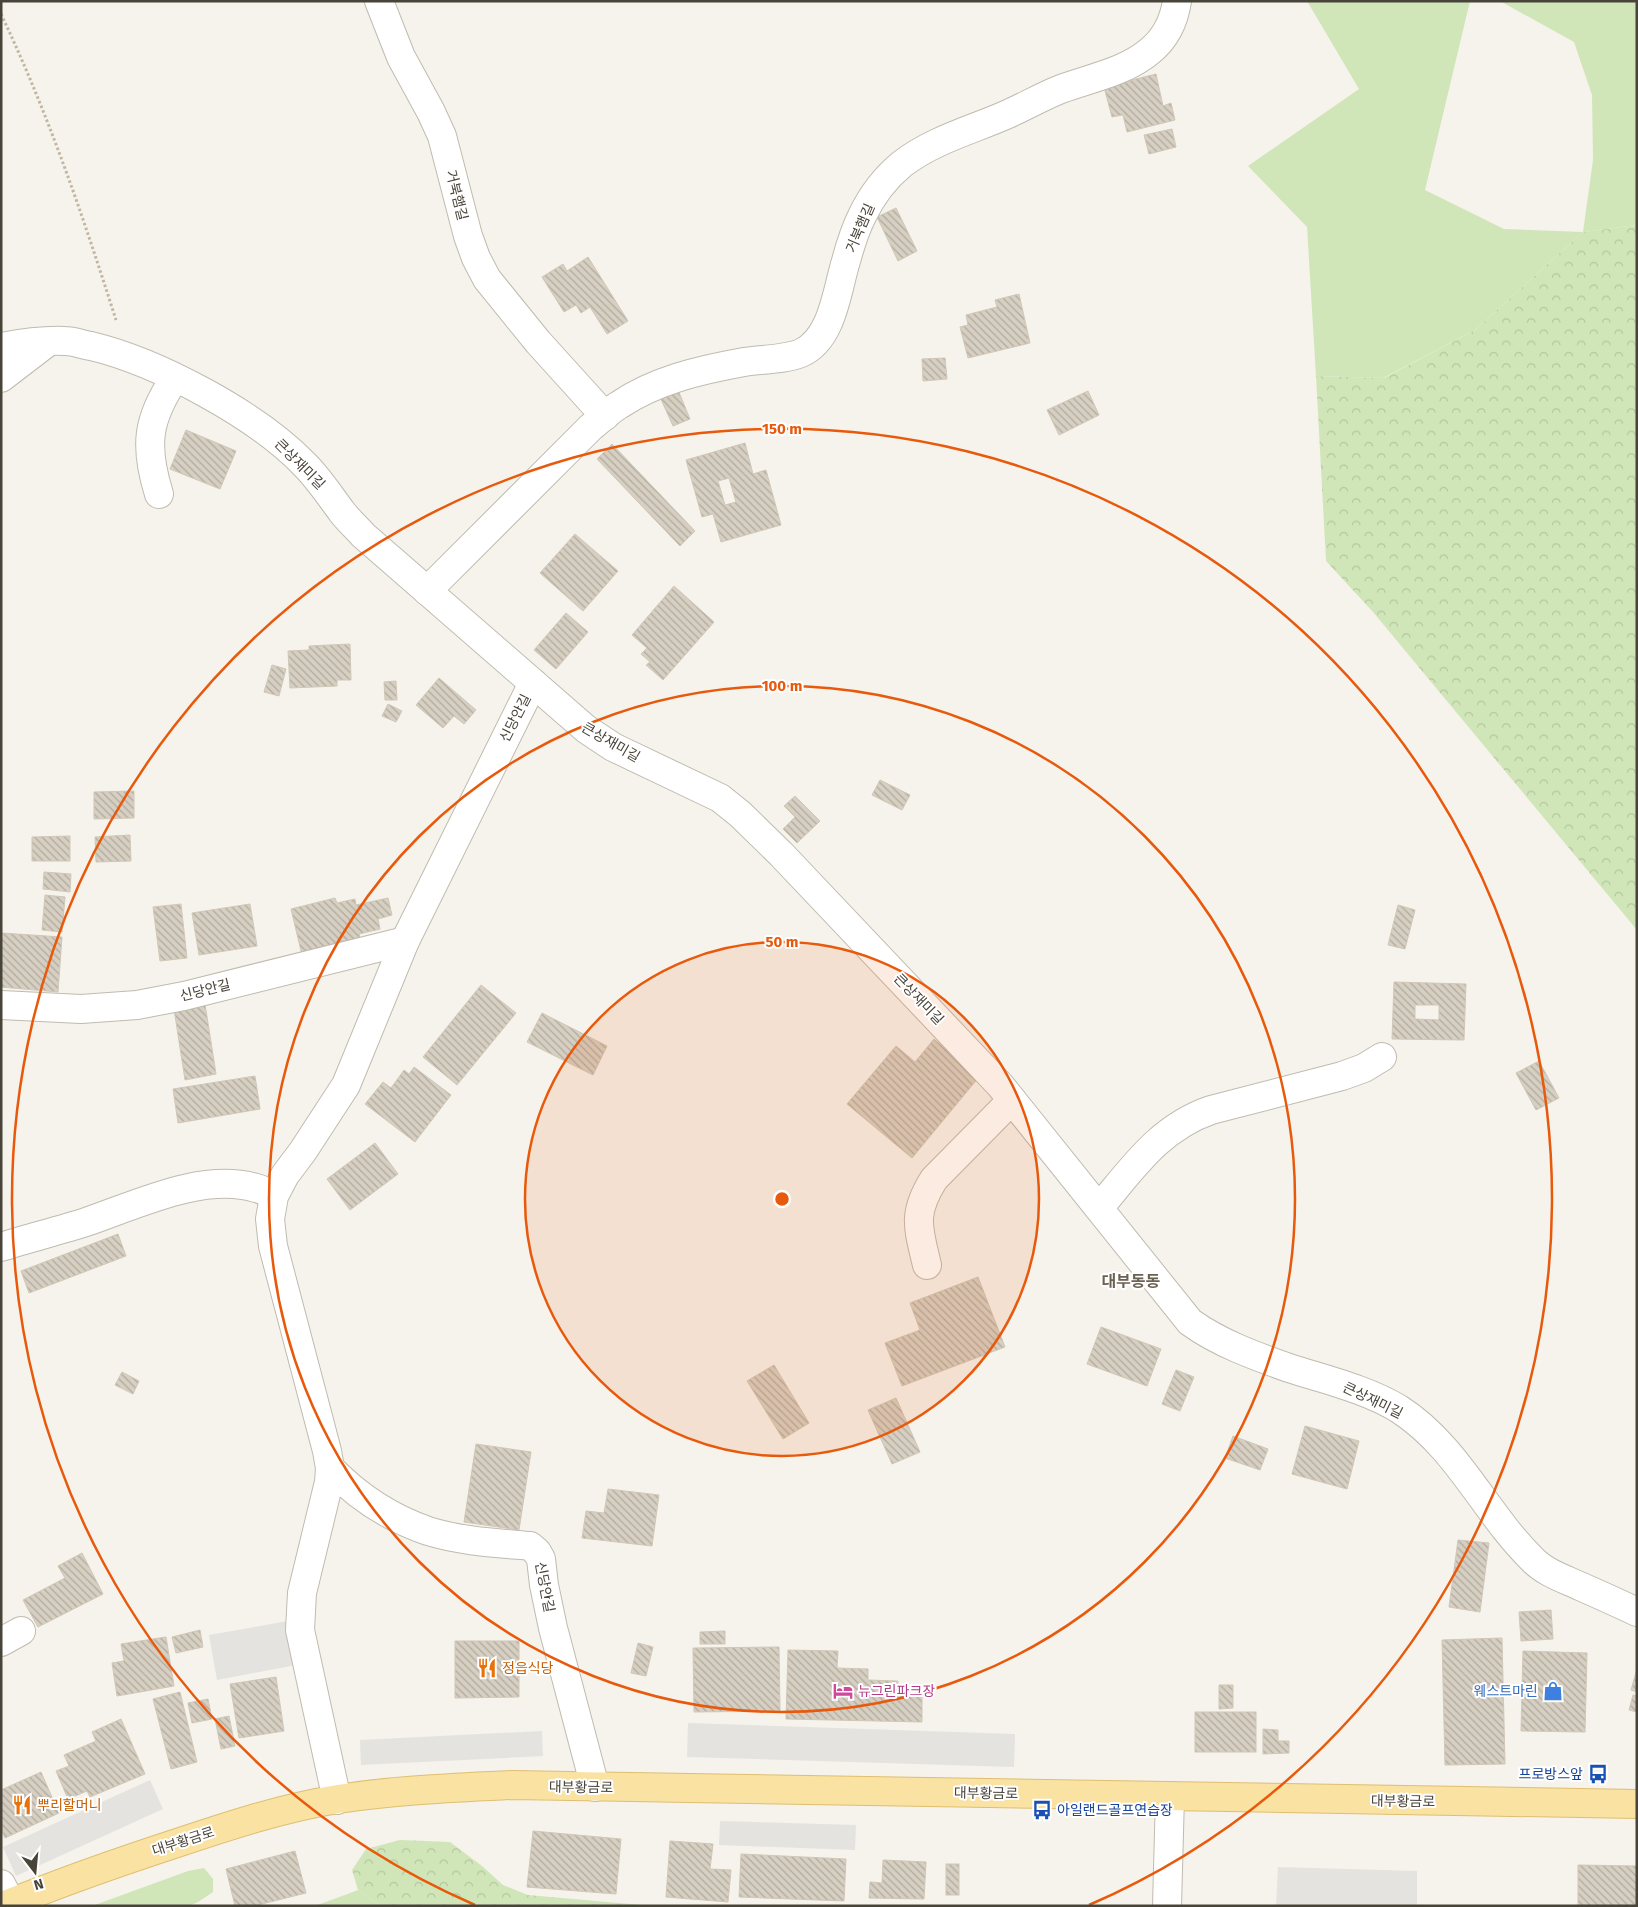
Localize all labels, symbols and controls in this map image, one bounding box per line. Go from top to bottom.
street label: 거북햄길 [442,168,471,222]
street label: 거북햄길 [843,201,878,255]
text: 150 m [762,420,802,438]
street label: 큰상재미길 [271,436,328,493]
text: 100 m [762,677,802,695]
street label: 신당안길 [496,691,535,745]
street label: 큰상재미길 [579,719,643,766]
text: 50 m [765,933,799,951]
street label: 큰상재미길 [890,970,947,1028]
street label: 신당안길 [178,976,232,1005]
centre of rings [773,1190,791,1208]
district label: 대부동동 [1102,1272,1160,1291]
street label: 큰상재미길 [1340,1379,1405,1422]
street label: 신당안길 [531,1560,558,1614]
restaurant icon: 정읍식당 [476,1657,498,1679]
place label: 정읍식당 [502,1660,554,1677]
hotel icon: 뉴그린파크장 [832,1680,854,1702]
shop icon: 웨스트마린 [1542,1680,1564,1702]
place label: 뉴그린파크장 [858,1683,935,1700]
place label: 웨스트마린 [1474,1683,1538,1700]
bus stop icon: 프로방스앞 [1587,1763,1609,1785]
place label: 프로방스앞 [1519,1766,1583,1783]
street label: 대부황금로 [549,1778,613,1797]
street label: 대부황금로 [954,1784,1018,1803]
street label: 대부황금로 [1371,1792,1435,1811]
restaurant icon: 뿌리할머니 [11,1794,33,1816]
place label: 뿌리할머니 [37,1797,101,1814]
bus stop icon: 아일랜드골프연습장 [1031,1799,1053,1821]
place label: 아일랜드골프연습장 [1057,1802,1173,1819]
street label: 대부황금로 [150,1823,217,1860]
north arrow [10,1847,60,1897]
text: N [32,1875,45,1893]

